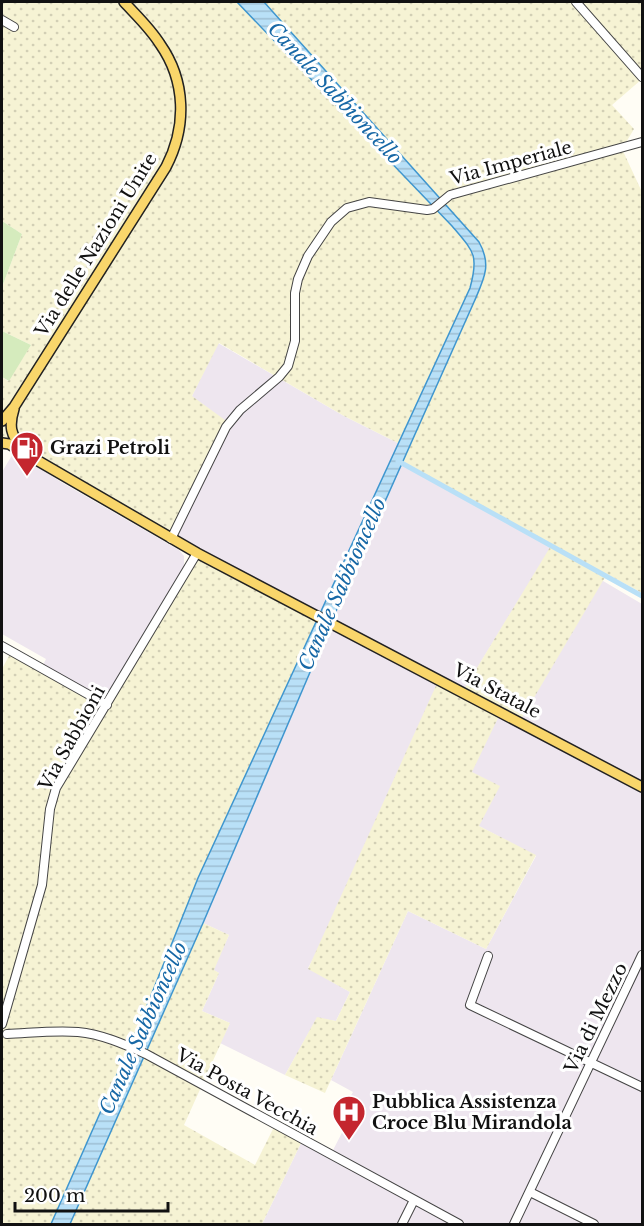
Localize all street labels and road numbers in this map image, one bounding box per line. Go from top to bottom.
street label: Via Imperiale [447,136,574,190]
street label: Via delle Nazioni Unite [30,149,162,342]
street label: Via Statale [448,658,545,723]
street label: Via Sabbioni [34,682,110,795]
street label: Via di Mezzo [559,959,632,1078]
street label: Via Posta Vecchia [171,1043,322,1140]

